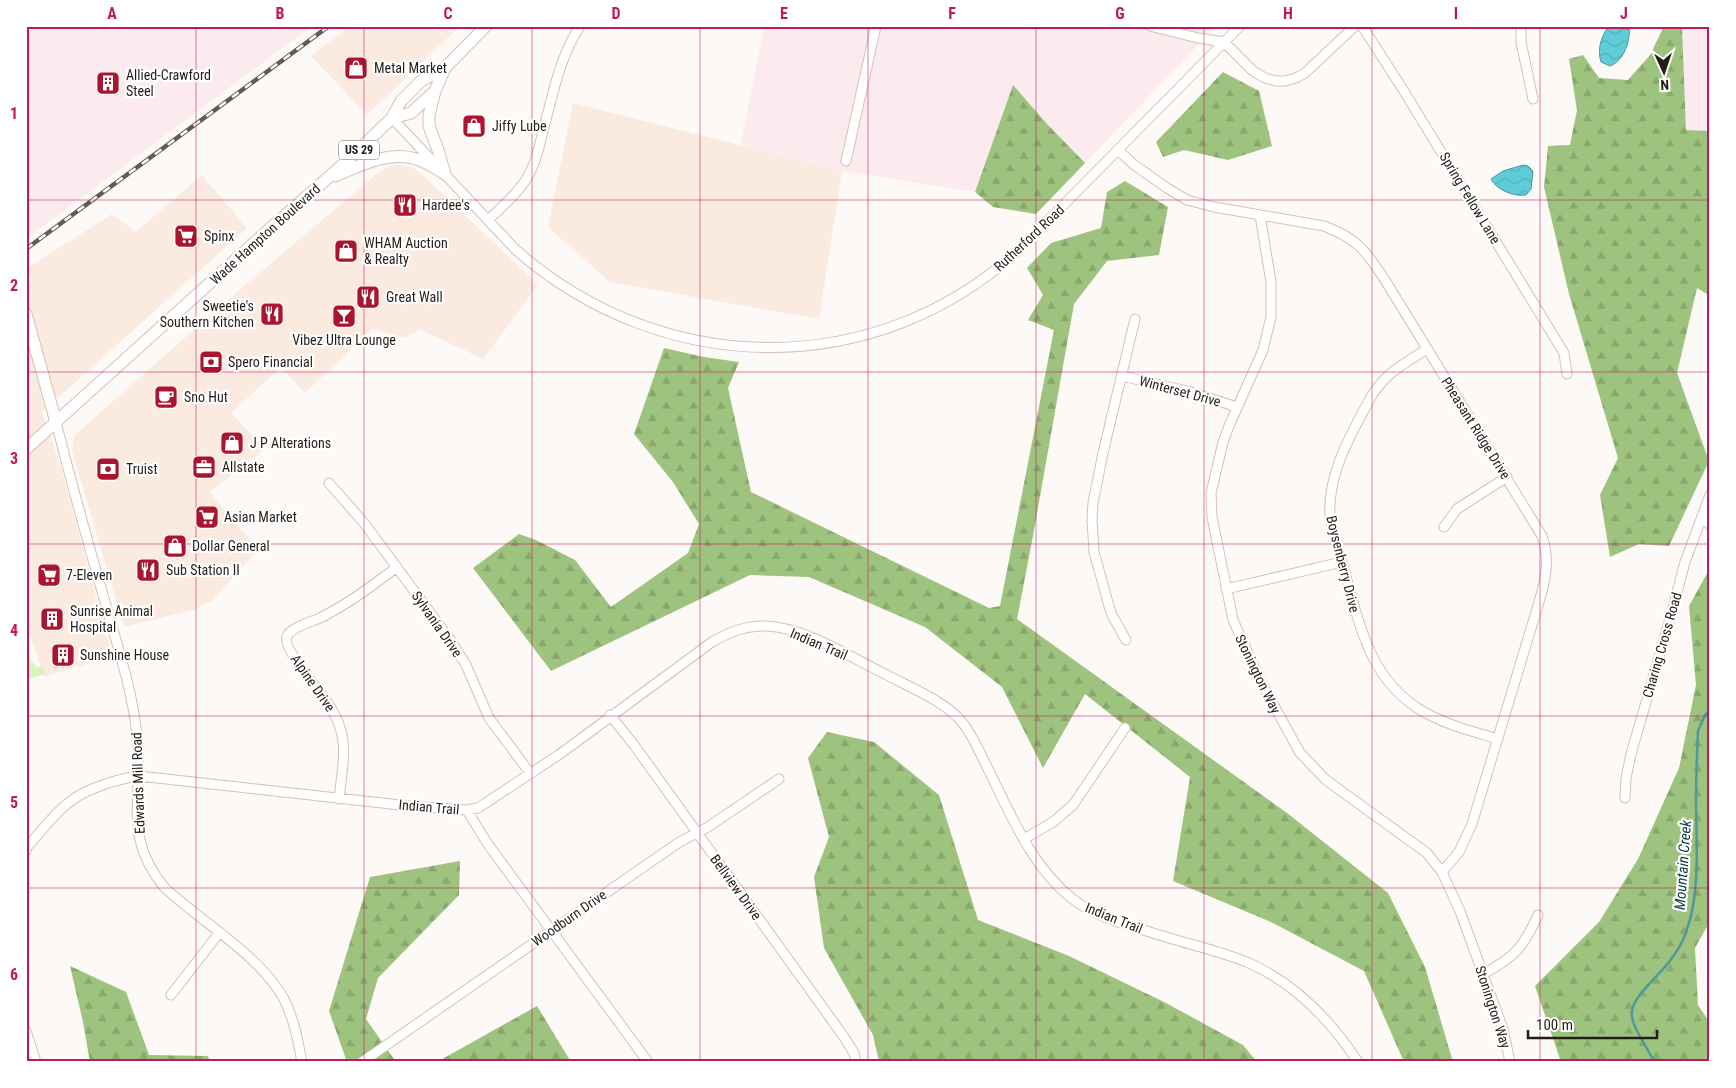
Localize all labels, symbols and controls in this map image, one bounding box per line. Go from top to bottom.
text: A [107,4,117,23]
text: B [276,4,285,23]
text: C [443,4,453,23]
text: D [611,4,621,23]
text: E [780,4,788,23]
text: F [948,4,956,23]
text: G [1115,4,1125,23]
text: H [1283,4,1293,23]
text: I [1454,4,1458,23]
text: J [1620,4,1628,23]
north arrow [1638,48,1688,98]
shop icon: Metal Market [343,55,369,81]
place label: Metal Market [374,60,447,76]
place label: Allied-Crawford Steel [126,67,211,99]
building icon: Allied-Crawford Steel [95,70,121,96]
text: N [1660,77,1669,93]
text: 1 [10,104,18,123]
shop icon: Jiffy Lube [461,113,487,139]
place label: Jiffy Lube [492,118,547,134]
road number: US 29 [339,140,379,160]
street label: Spring Fellow Lane [1436,149,1504,247]
street label: Wade Hampton Boulevard [207,180,323,288]
restaurant icon: Hardee's [392,192,418,218]
place label: Hardee's [422,197,470,213]
street label: Rutherford Road [991,201,1067,275]
supermarket icon: Spinx [173,223,199,249]
place label: Spinx [204,228,234,244]
place label: WHAM Auction & Realty [364,235,448,267]
shop icon: WHAM Auction & Realty [333,238,359,264]
text: 2 [10,276,18,295]
restaurant icon: Great Wall [355,284,381,310]
place label: Great Wall [386,289,443,305]
place label: Sweetie's Southern Kitchen [160,298,254,330]
restaurant icon: Sweetie's Southern Kitchen [259,301,285,327]
bar icon: Vibez Ultra Lounge [331,303,357,329]
place label: Vibez Ultra Lounge [292,332,396,348]
bank icon: Spero Financial [198,349,224,375]
place label: Spero Financial [228,354,313,370]
street label: Winterset Drive [1137,372,1223,410]
street label: Pheasant Ridge Drive [1438,374,1514,482]
cafe icon: Sno Hut [153,384,179,410]
place label: Sno Hut [184,389,228,405]
shop icon: J P Alterations [219,430,245,456]
place label: J P Alterations [250,435,331,451]
text: 3 [10,449,18,468]
office icon: Allstate [191,454,217,480]
bank icon: Truist [95,456,121,482]
place label: Allstate [222,459,265,475]
place label: Truist [126,461,158,477]
supermarket icon: Asian Market [194,504,220,530]
place label: Asian Market [224,509,297,525]
street label: Boysenberry Drive [1323,514,1363,614]
shop icon: Dollar General [162,533,188,559]
place label: Dollar General [192,538,270,554]
restaurant icon: Sub Station II [135,557,161,583]
supermarket icon: 7-Eleven [36,562,62,588]
place label: Sub Station II [166,562,240,578]
place label: 7-Eleven [66,567,112,583]
street label: Sylvania Drive [408,588,466,660]
street label: Charing Cross Road [1639,590,1685,700]
place label: Sunrise Animal Hospital [70,603,153,635]
building icon: Sunrise Animal Hospital [39,606,65,632]
text: 4 [10,621,18,640]
street label: Indian Trail [788,625,850,663]
street label: Stonington Way [1232,632,1284,716]
building icon: Sunshine House [50,642,76,668]
place label: Sunshine House [80,647,170,663]
street label: Alpine Drive [288,651,339,715]
street label: Edwards Mill Road [128,732,148,834]
text: 5 [10,793,18,812]
street label: Indian Trail [398,796,460,818]
water label: Mountain Creek [1671,819,1695,911]
street label: Bellview Drive [707,851,765,923]
street label: Woodburn Drive [529,886,610,950]
street label: Indian Trail [1083,899,1145,937]
street label: Stonington Way [1472,964,1514,1050]
text: 6 [10,965,18,984]
scale bar [1528,1008,1657,1040]
text: 100 m [1536,1016,1573,1034]

